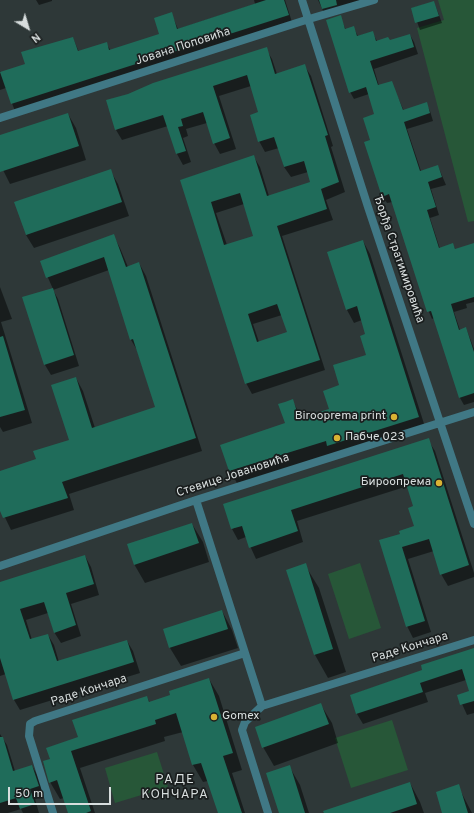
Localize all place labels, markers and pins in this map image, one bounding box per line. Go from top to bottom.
place label: Birooprema print [295,410,386,424]
marker: Birooprema print [389,412,399,422]
place label: Пабче 023 [345,431,405,445]
marker: Пабче 023 [332,433,342,443]
place label: Бироопрема [361,476,431,490]
marker: Бироопрема [434,478,444,488]
place label: Gomex [222,710,260,724]
marker: Gomex [209,712,219,722]

